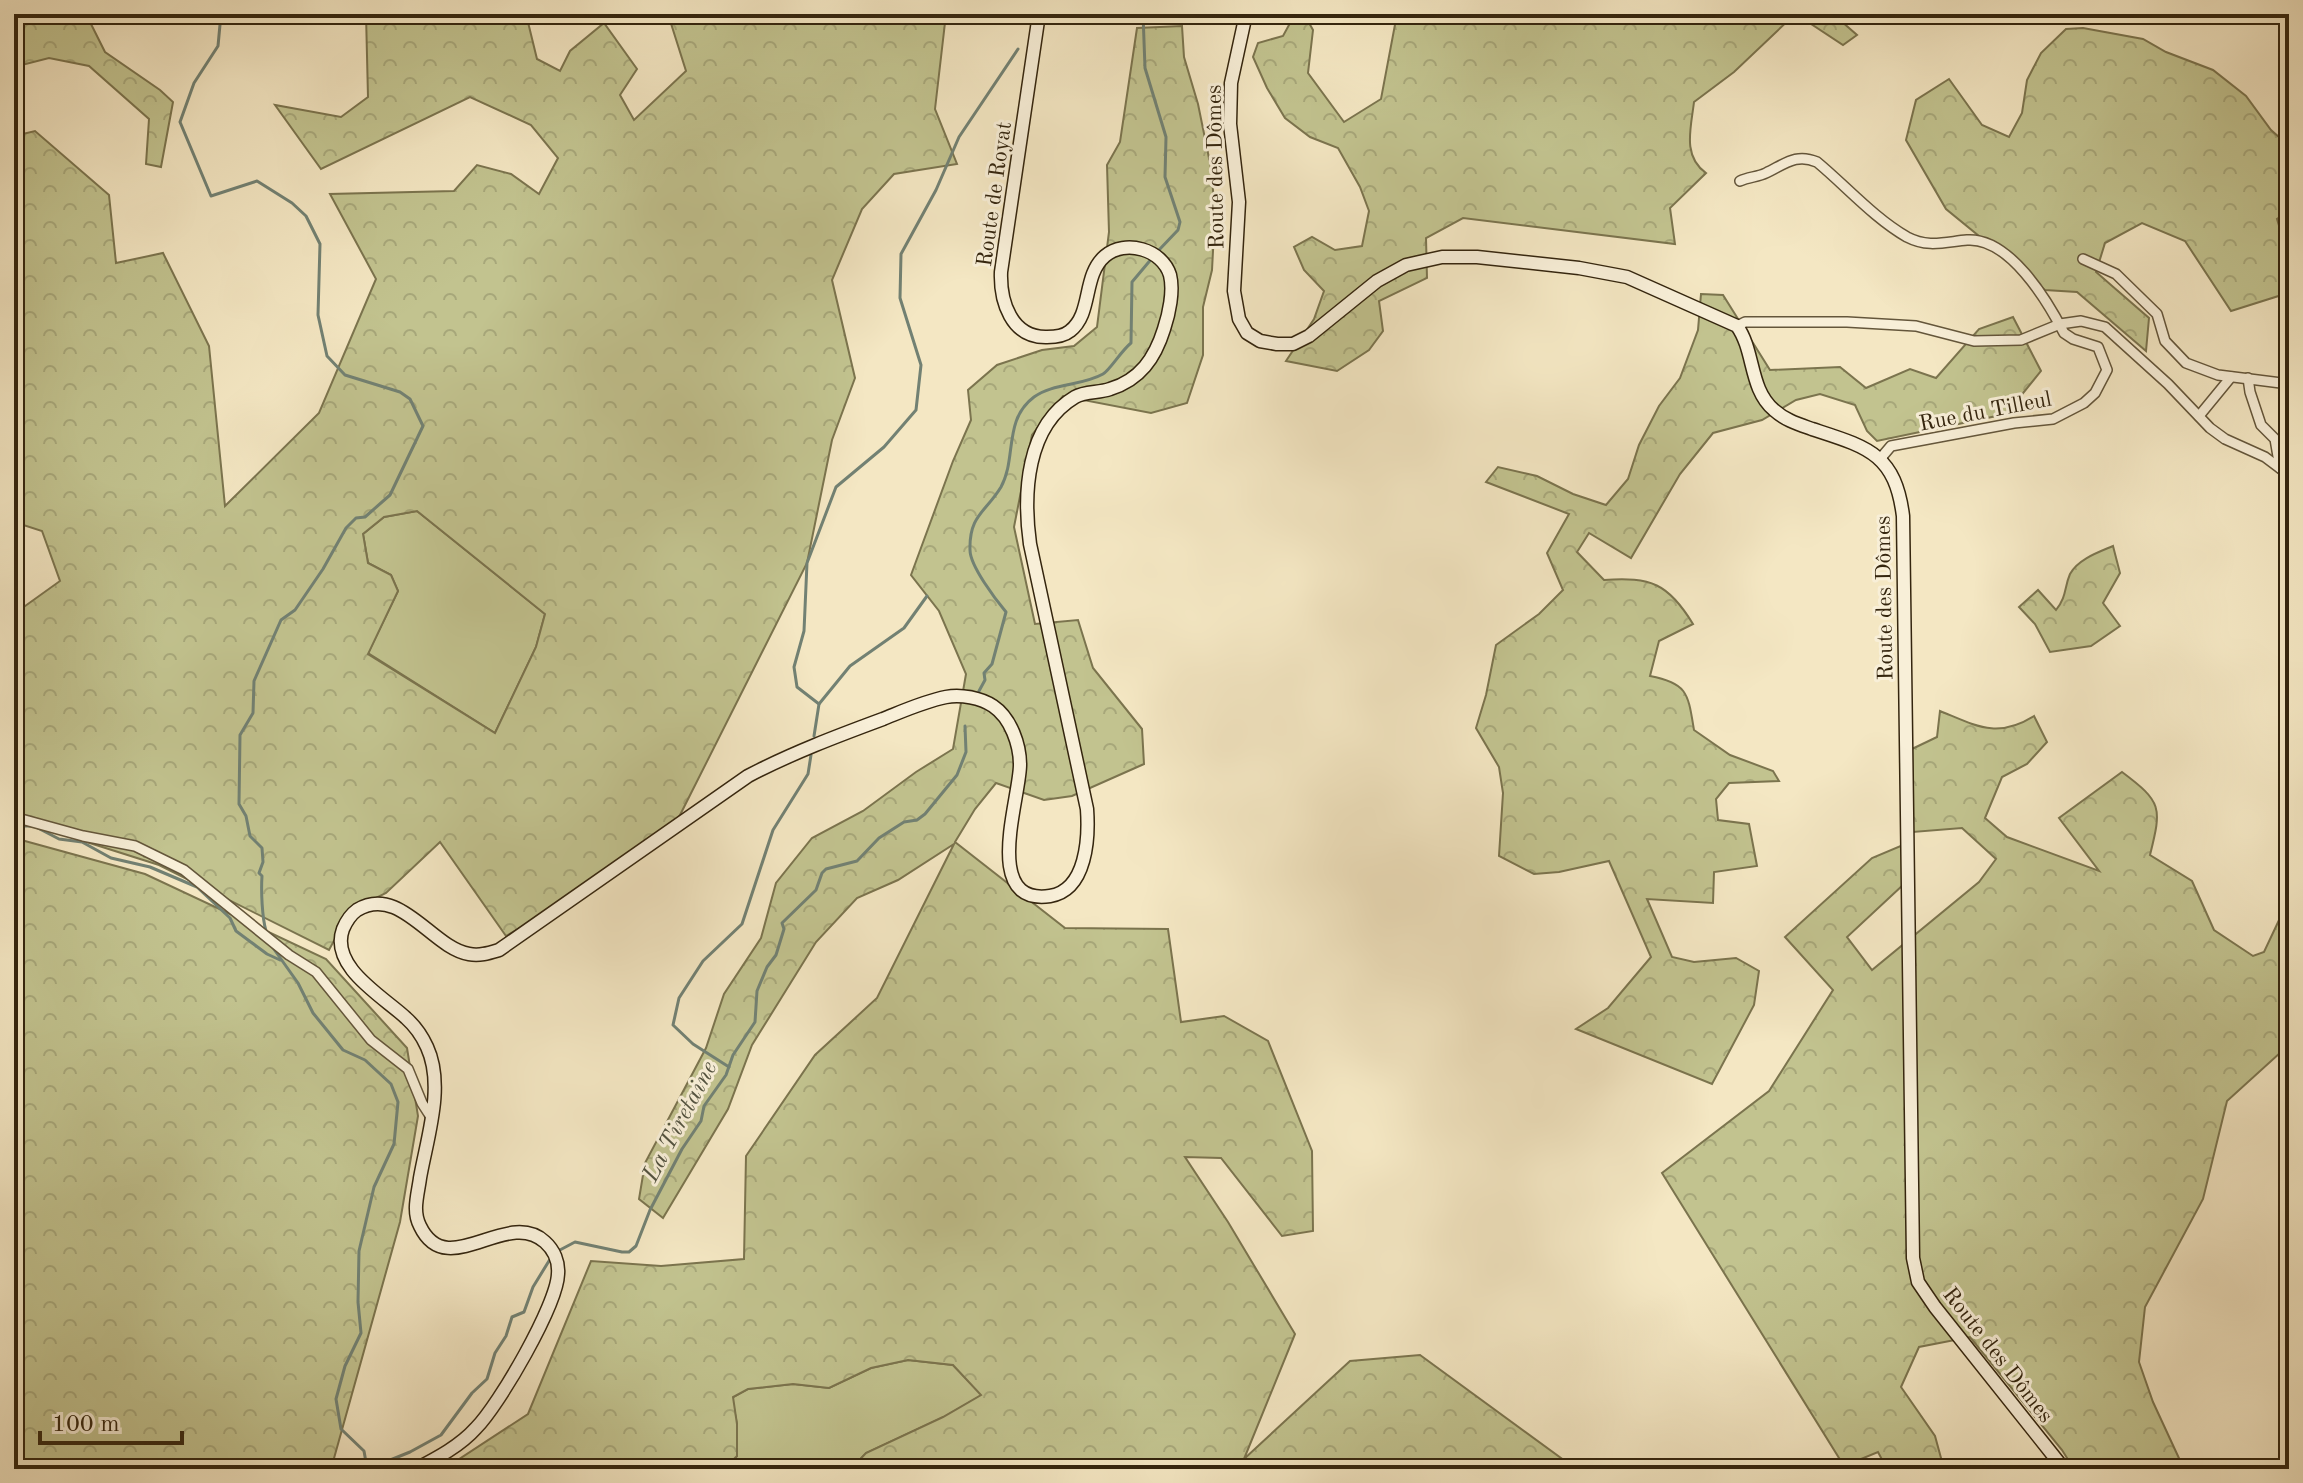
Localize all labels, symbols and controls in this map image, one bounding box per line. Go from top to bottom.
street label: Route des Dômes [1204,84,1228,250]
street label: Route de Royat [974,120,1016,268]
street label: Rue du Tilleul [1917,388,2054,436]
street label: Route des Dômes [1873,515,1897,681]
water label: La Tiretaine [639,1058,723,1187]
street label: Route des Dômes [1938,1283,2057,1427]
scale bar [40,1395,182,1445]
text: 100 m [52,1413,120,1437]

